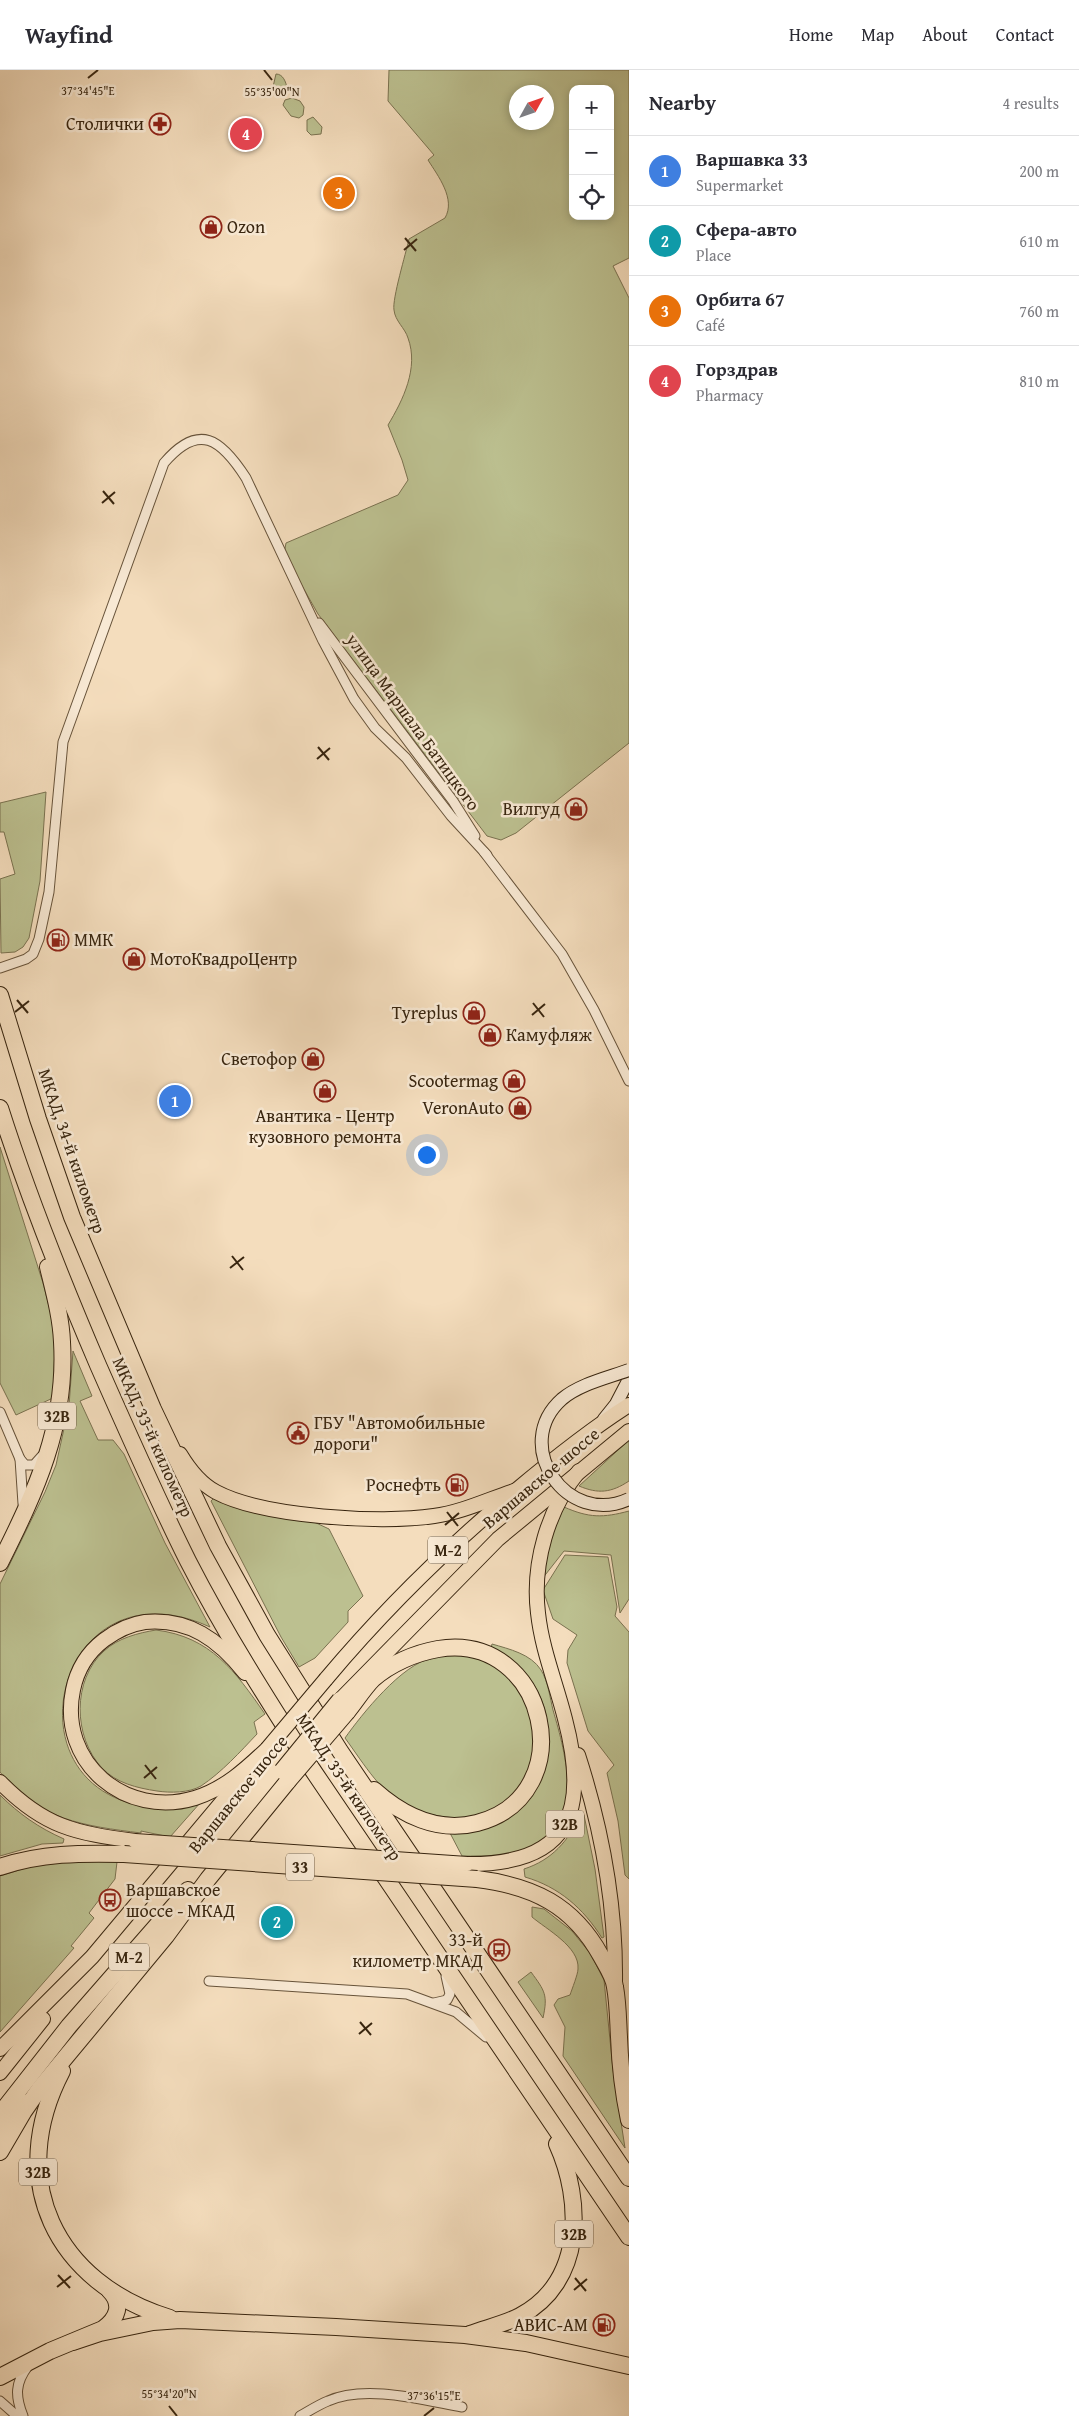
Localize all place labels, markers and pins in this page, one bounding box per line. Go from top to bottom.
place label: Столички [66,110,144,137]
pharmacy icon: Столички [148,112,172,136]
pin: 4 [230,115,262,153]
pin: 3 [323,174,355,212]
place label: Ozon [227,213,265,240]
shop icon: Ozon [199,215,223,239]
place label: Вилгуд [503,795,560,822]
shop icon: Вилгуд [564,797,588,821]
place label: ММК [74,926,113,953]
fuel station icon: ММК [46,928,70,952]
place label: МотоКвадроЦентр [150,945,297,972]
shop icon: МотоКвадроЦентр [122,947,146,971]
place label: Tyreplus [392,999,458,1026]
shop icon: Tyreplus [462,1001,486,1025]
place label: Камуфляж [506,1021,593,1048]
shop icon: Камуфляж [478,1023,502,1047]
place label: Светофор [221,1045,297,1072]
shop icon: Светофор [301,1047,325,1071]
place label: Scootermag [408,1067,498,1094]
shop icon: Scootermag [502,1069,526,1093]
shop icon: Авантика - Центр кузовного ремонта [313,1079,337,1103]
pin: 1 [159,1082,191,1120]
place label: VeronAuto [422,1094,504,1121]
shop icon: VeronAuto [508,1096,532,1120]
place label: Авантика - Центр кузовного ремонта [249,1102,402,1150]
place label: ГБУ "Автомобильные дороги" [314,1409,485,1457]
public building icon: ГБУ "Автомобильные дороги" [286,1421,310,1445]
place label: Роснефть [366,1471,441,1498]
fuel station icon: Роснефть [445,1473,469,1497]
place label: Варшавское шоссе - МКАД [126,1876,235,1924]
bus stop icon: Варшавское шоссе - МКАД [98,1888,122,1912]
pin: 2 [261,1903,293,1941]
place label: 33-й километр МКАД [353,1926,483,1974]
bus stop icon: 33-й километр МКАД [487,1938,511,1962]
place label: АВИС-АМ [514,2311,588,2338]
fuel station icon: АВИС-АМ [592,2313,616,2337]

